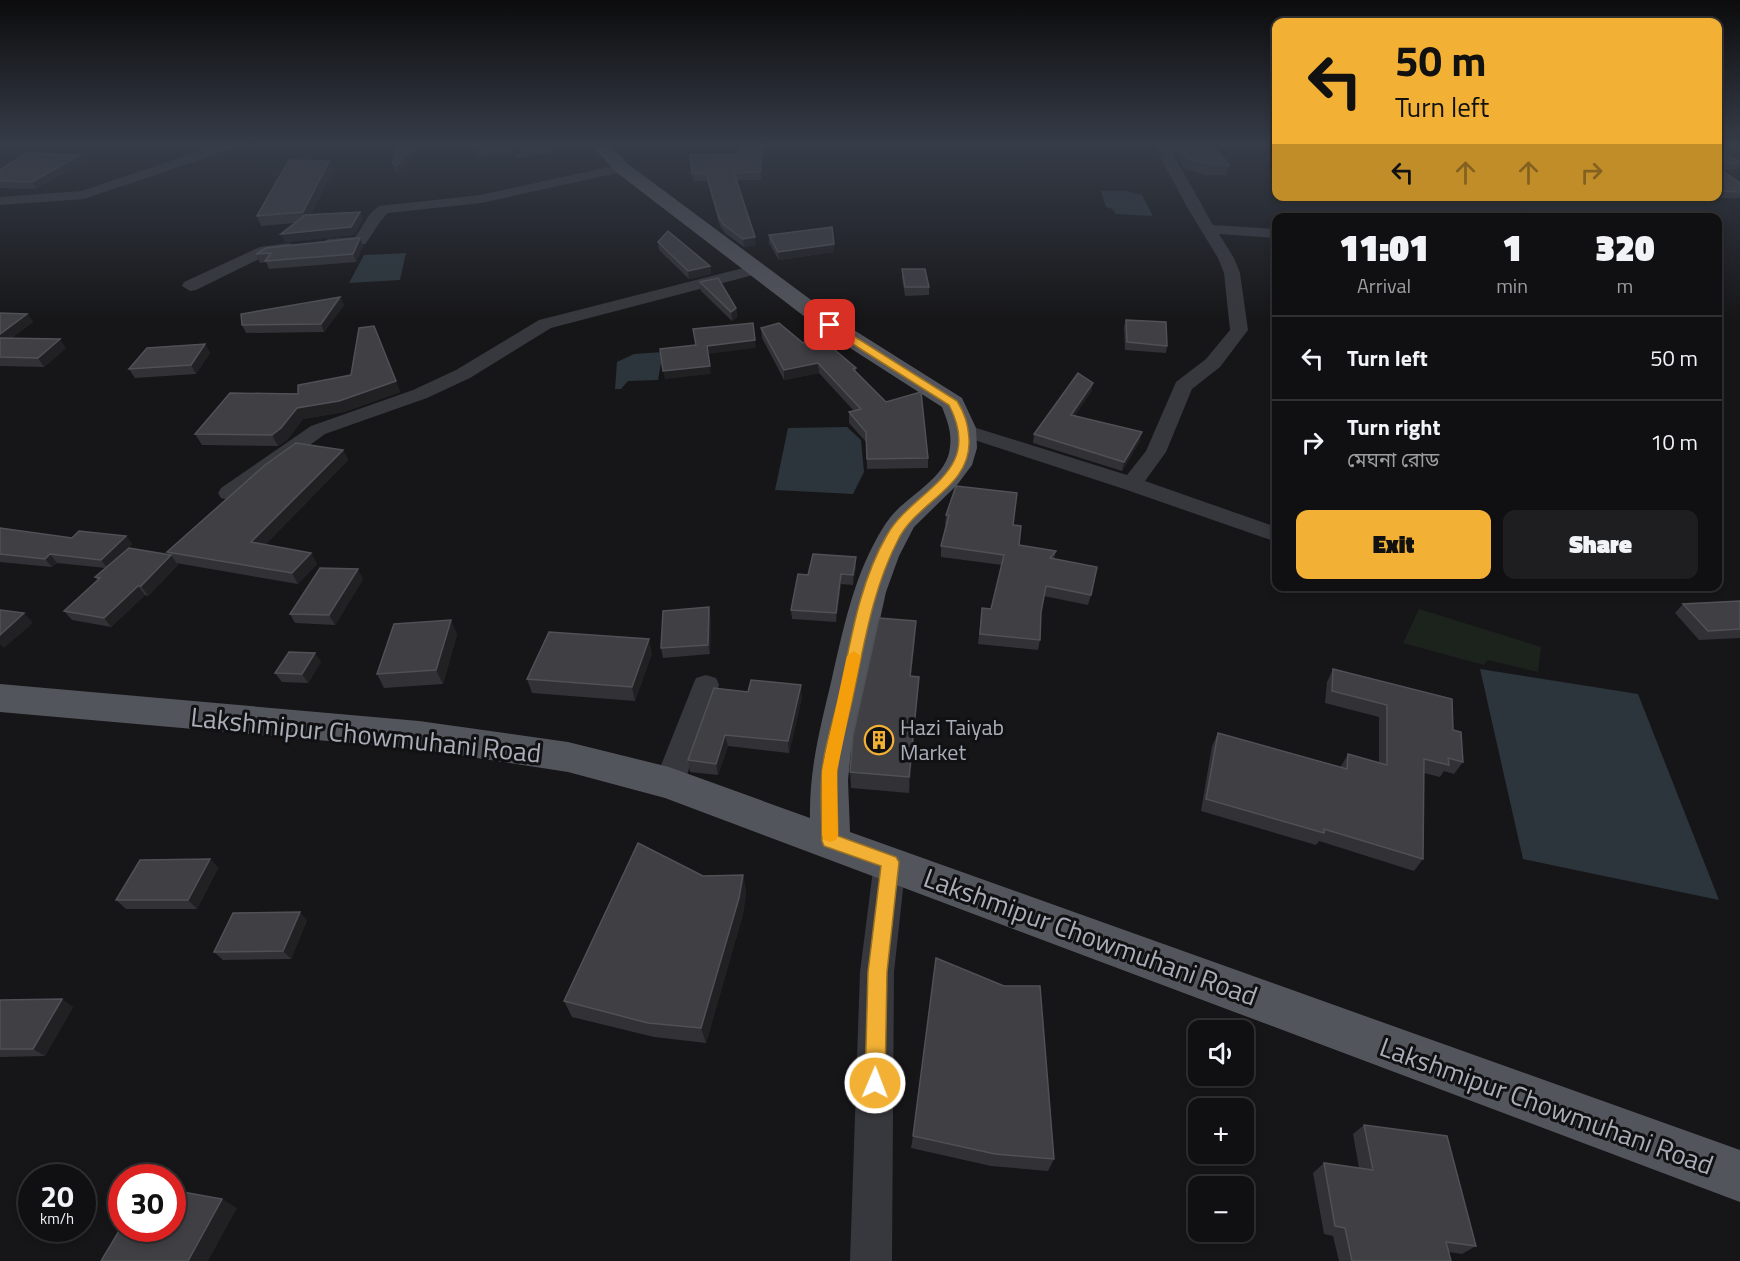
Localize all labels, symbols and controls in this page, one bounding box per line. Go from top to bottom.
text: 50 m [1395,28,1487,92]
icon: left [1296,42,1374,120]
text: Turn left [1395,86,1489,127]
icon: left [1386,156,1419,189]
icon: ahead [1449,156,1482,189]
icon: ahead [1512,156,1545,189]
icon: right [1575,156,1608,189]
text: 11:01 [1339,220,1429,275]
text: 1 [1502,220,1522,275]
text: 320 [1595,220,1655,275]
text: Arrival [1357,270,1411,301]
text: min [1496,270,1528,301]
text: m [1617,270,1633,301]
pin [804,299,855,350]
icon: arrive [813,308,846,341]
text: Turn left [1347,341,1428,375]
text: 50 m [1650,341,1698,375]
icon: left [1296,342,1329,375]
text: Turn right [1347,410,1441,444]
text: 10 m [1650,425,1698,459]
icon: right [1296,426,1329,459]
text: মেঘনা রোড [1347,444,1439,475]
button: Exit [1296,510,1491,579]
button: Share [1503,510,1698,579]
street label: Lakshmipur Chowmuhani Road [189,695,543,773]
place label: Hazi Taiyab Market [900,710,1004,769]
building icon: Hazi Taiyab Market [863,724,895,756]
street label: Lakshmipur Chowmuhani Road [918,856,1264,1016]
map controls [1188,1020,1254,1242]
button: sound [1188,1020,1254,1086]
street label: Lakshmipur Chowmuhani Road [1374,1025,1720,1185]
position arrow [843,1051,907,1115]
button: + [1188,1098,1254,1164]
speed limit sign: 30 [108,1164,186,1242]
text: 20 [40,1173,74,1219]
button: − [1188,1176,1254,1242]
text: km/h [40,1207,74,1230]

